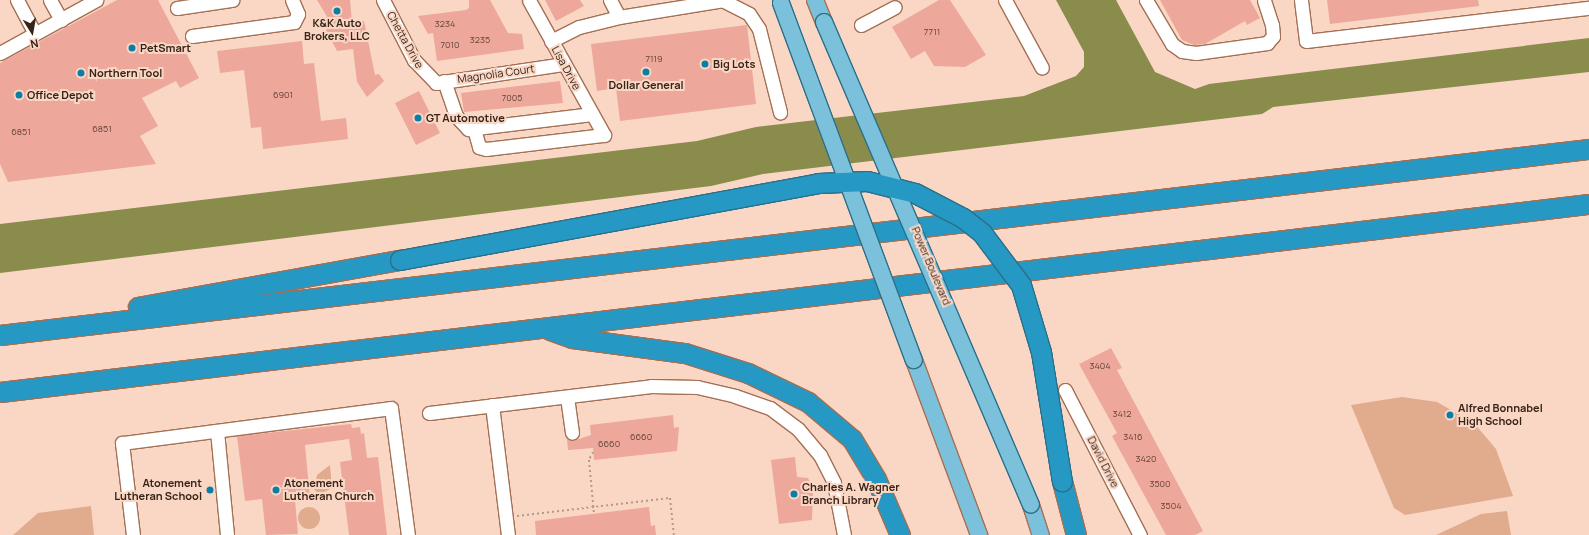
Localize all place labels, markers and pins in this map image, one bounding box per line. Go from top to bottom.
marker: K&K Auto Brokers, LLC [332,6,342,16]
place label: K&K Auto Brokers, LLC [304,17,370,43]
place label: PetSmart [140,41,191,55]
marker: PetSmart [127,43,137,53]
place label: Big Lots [713,57,755,71]
marker: Big Lots [700,59,710,69]
place label: Northern Tool [89,66,162,80]
marker: Dollar General [641,67,651,77]
marker: Northern Tool [76,68,86,78]
place label: Dollar General [608,78,684,92]
place label: Office Depot [27,88,94,102]
marker: Office Depot [14,90,24,100]
place label: GT Automotive [426,111,505,125]
marker: GT Automotive [413,113,423,123]
place label: Alfred Bonnabel High School [1458,402,1543,428]
marker: Alfred Bonnabel High School [1445,410,1455,420]
place label: Atonement Lutheran School [114,477,202,503]
place label: Atonement Lutheran Church [284,477,374,503]
place label: Charles A. Wagner Branch Library [802,481,900,507]
marker: Atonement Lutheran School [205,485,215,495]
marker: Atonement Lutheran Church [271,485,281,495]
marker: Charles A. Wagner Branch Library [789,489,799,499]

